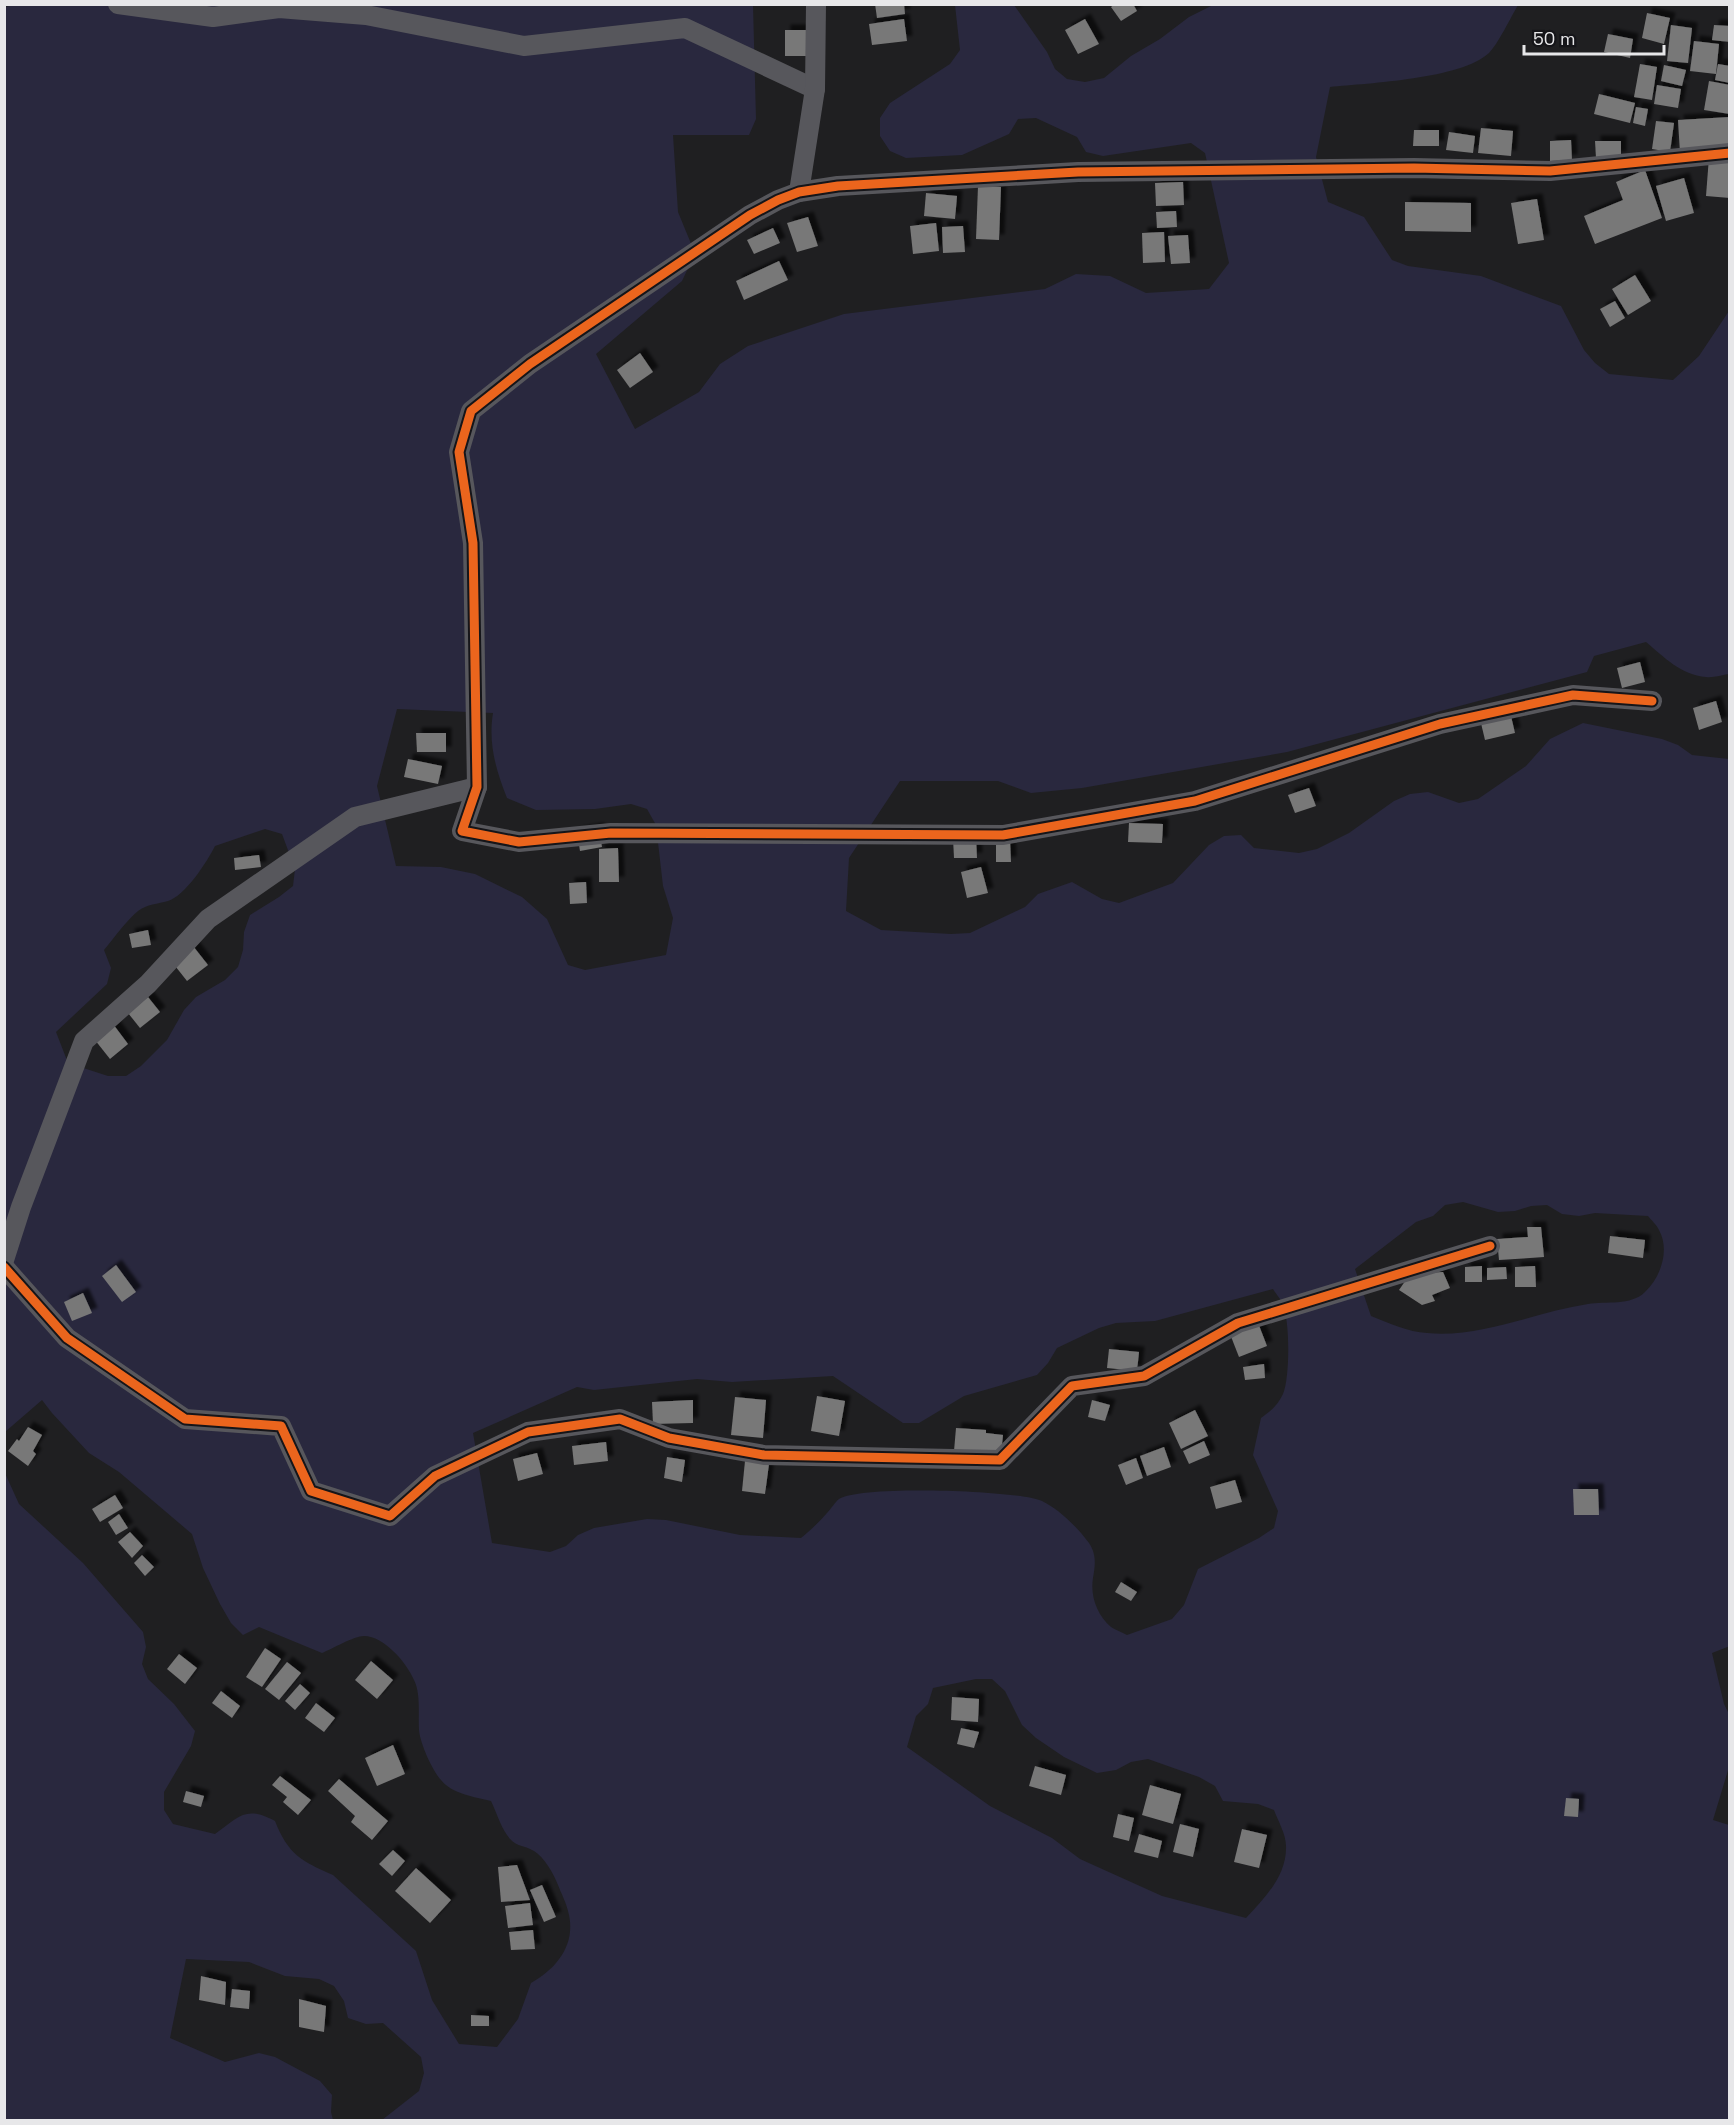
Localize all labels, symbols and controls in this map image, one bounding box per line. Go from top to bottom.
scale bar [1524,18,1664,56]
text: 50 m [1533,27,1575,50]

